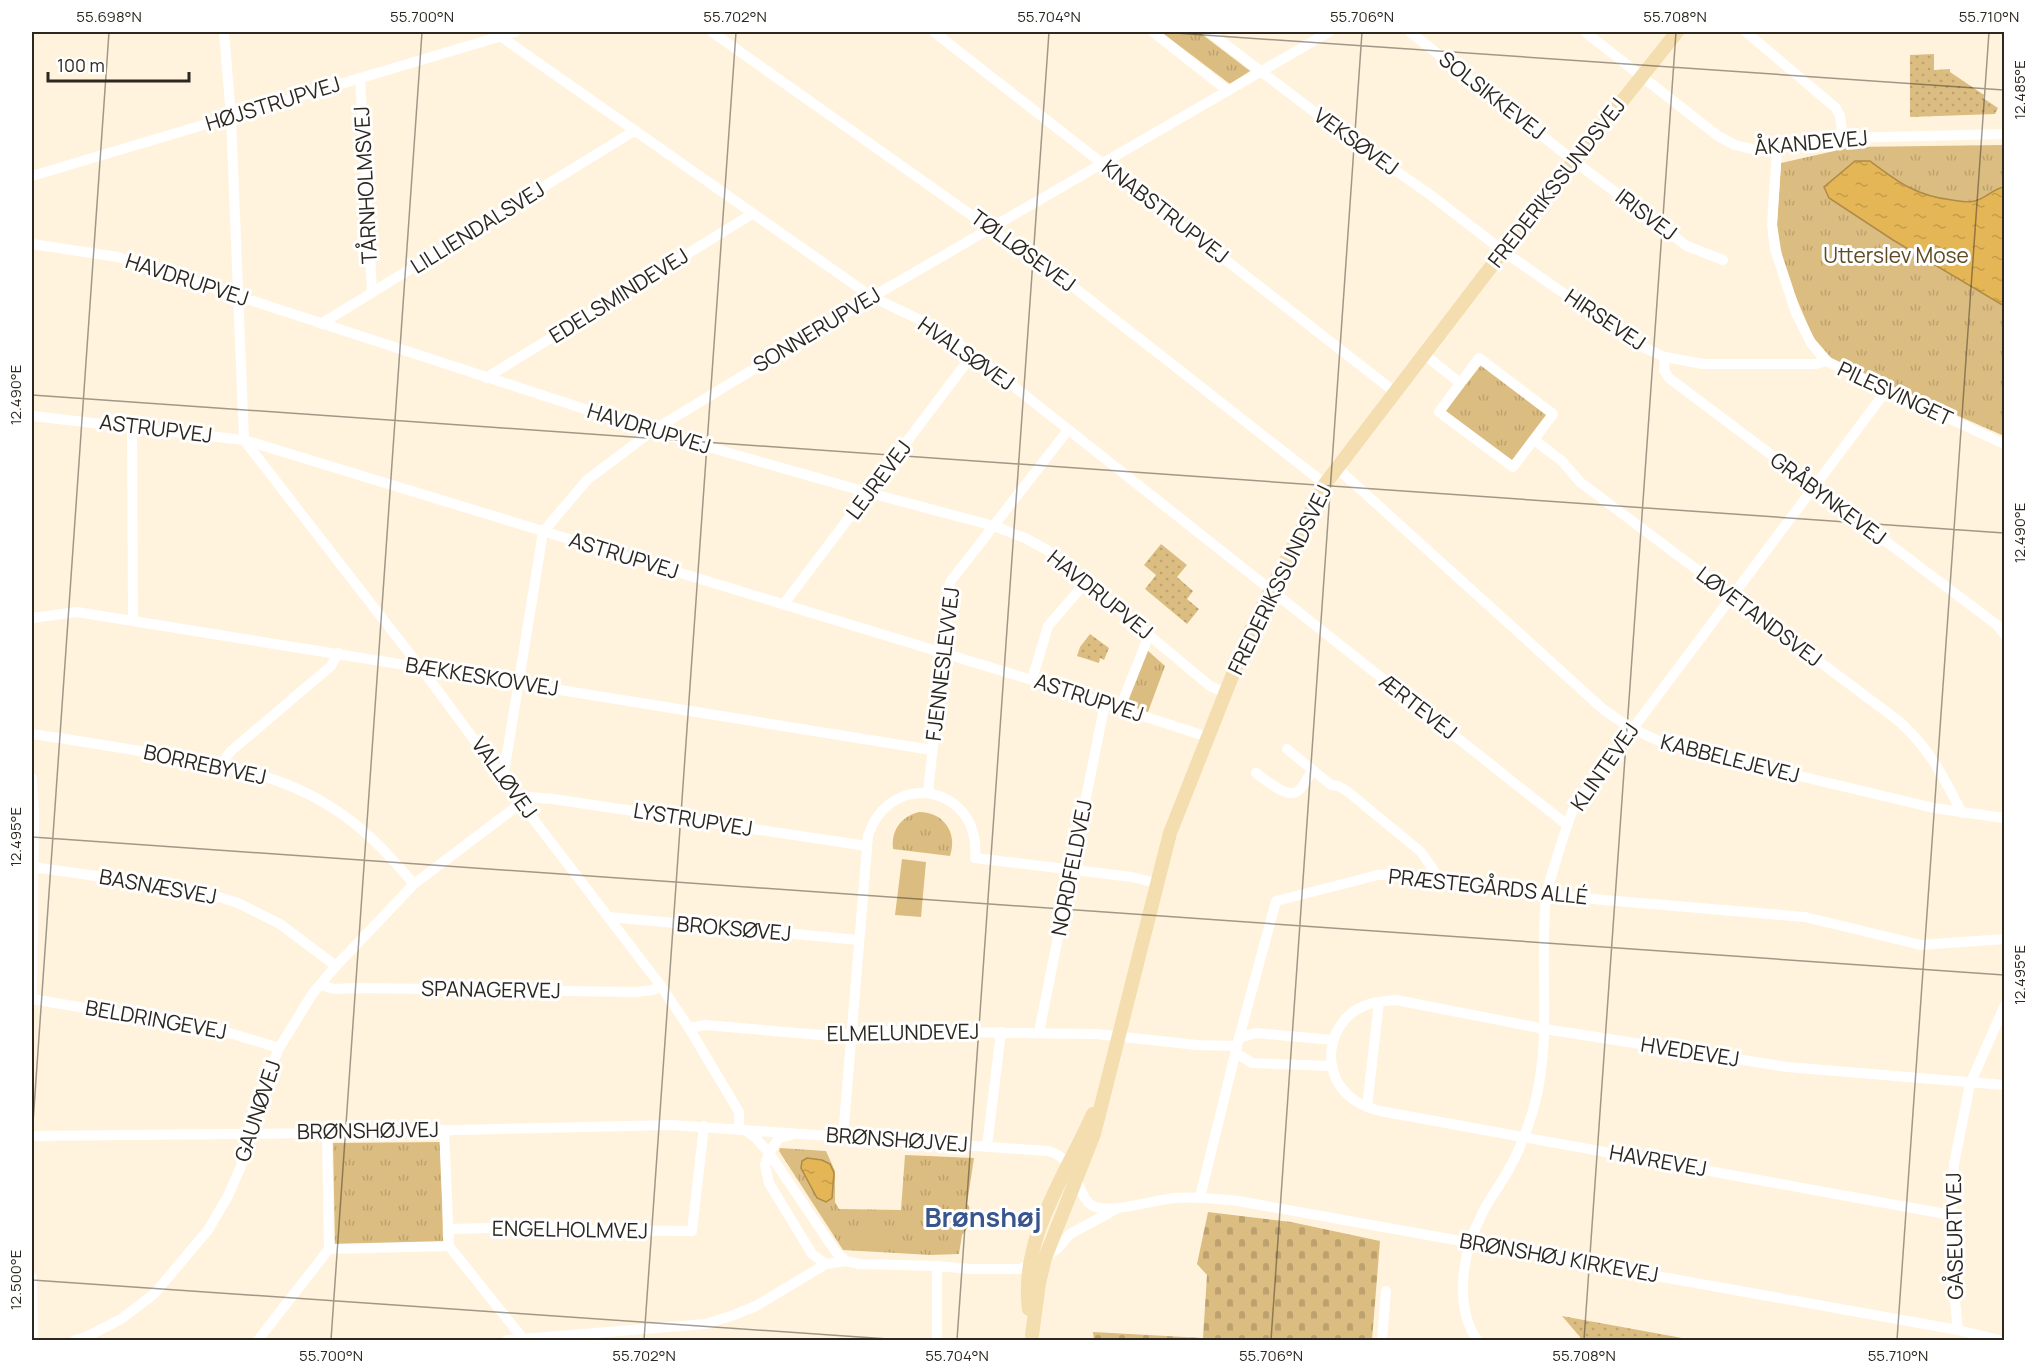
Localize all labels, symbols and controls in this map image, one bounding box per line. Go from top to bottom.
text: 55.698°N [76,6,142,27]
text: 55.700°N [390,6,454,27]
text: 55.702°N [703,6,767,27]
text: 55.704°N [1017,6,1081,27]
text: 55.706°N [1330,6,1394,27]
text: 55.708°N [1643,6,1707,27]
text: 55.710°N [1959,6,2019,27]
scale bar [48,45,189,83]
street label: SOLSIKKEVEJ [1434,45,1552,146]
text: 100 m [57,53,105,77]
text: 12.485°E [2009,60,2030,120]
street label: HØJSTRUPVEJ [202,69,344,137]
street label: FREDERIKSSUNDSVEJ [1481,92,1631,273]
street label: VEKSØVEJ [1309,101,1405,181]
street label: TÅRNHOLMSVEJ [347,105,383,265]
street label: ÅKANDEVEJ [1753,123,1869,161]
street label: KNABSTRUPVEJ [1097,153,1235,270]
street label: LILLIENDALSVEJ [405,175,550,280]
street label: IRISVEJ [1610,182,1683,246]
street label: TØLLØSEVEJ [966,203,1082,298]
street label: EDELSMINDEVEJ [544,241,693,349]
park label: Utterslev Mose [1823,241,1969,269]
street label: HAVDRUPVEJ [122,246,253,312]
street label: SONNERUPVEJ [748,280,885,378]
street label: HIRSEVEJ [1560,282,1651,356]
street label: HVALSØVEJ [913,310,1020,397]
street label: PILESVINGET [1834,354,1958,432]
text: 12.490°E [5,365,26,425]
street label: HAVDRUPVEJ [584,396,715,460]
street label: ASTRUPVEJ [98,407,214,449]
street label: LEJREVEJ [839,434,917,525]
street label: GRÅBYNKEVEJ [1765,445,1892,551]
street label: FREDERIKSSUNDSVEJ [1221,480,1337,679]
text: 12.490°E [2009,503,2030,563]
street label: ASTRUPVEJ [566,525,683,585]
street label: HAVDRUPVEJ [1042,543,1159,645]
street label: LØVETANDSVEJ [1691,560,1828,673]
street label: FJENNESLEVVEJ [919,585,965,742]
street label: BÆKKESKOVVEJ [404,650,561,702]
street label: ASTRUPVEJ [1031,666,1148,728]
street label: ÆRTEVEJ [1374,667,1463,745]
street label: KLINTEVEJ [1564,717,1645,816]
street label: KABBELEJEVEJ [1658,727,1803,789]
street label: VALLØVEJ [466,731,544,824]
street label: BORREBYVEJ [141,737,269,791]
street label: LYSTRUPVEJ [632,796,755,842]
street label: NORDFELDVEJ [1044,797,1098,938]
text: 12.495°E [5,807,26,867]
street label: BASNÆSVEJ [97,862,219,910]
street label: PRÆSTEGÅRDS ALLÉ [1387,862,1589,910]
street label: BROKSØVEJ [676,909,793,947]
text: 12.495°E [2009,945,2030,1005]
street label: SPANAGERVEJ [421,974,561,1004]
street label: BELDRINGEVEJ [83,993,229,1045]
street label: ELMELUNDEVEJ [826,1017,980,1047]
street label: HVEDEVEJ [1639,1029,1741,1073]
street label: GAUNØVEJ [227,1056,287,1165]
street label: BRØNSHØJVEJ [297,1115,439,1145]
street label: BRØNSHØJVEJ [825,1120,969,1158]
street label: HAVREVEJ [1607,1138,1709,1182]
street label: GÅSEURTVEJ [1939,1172,1969,1300]
district label: Brønshøj [924,1198,1042,1235]
street label: ENGELHOLMVEJ [492,1214,648,1244]
street label: BRØNSHØJ KIRKEVEJ [1458,1226,1661,1288]
text: 12.500°E [5,1250,26,1310]
text: 55.700°N [299,1345,363,1366]
text: 55.702°N [612,1345,676,1366]
text: 55.704°N [925,1345,989,1366]
text: 55.706°N [1239,1345,1303,1366]
text: 55.708°N [1552,1345,1616,1366]
text: 55.710°N [1868,1345,1928,1366]

